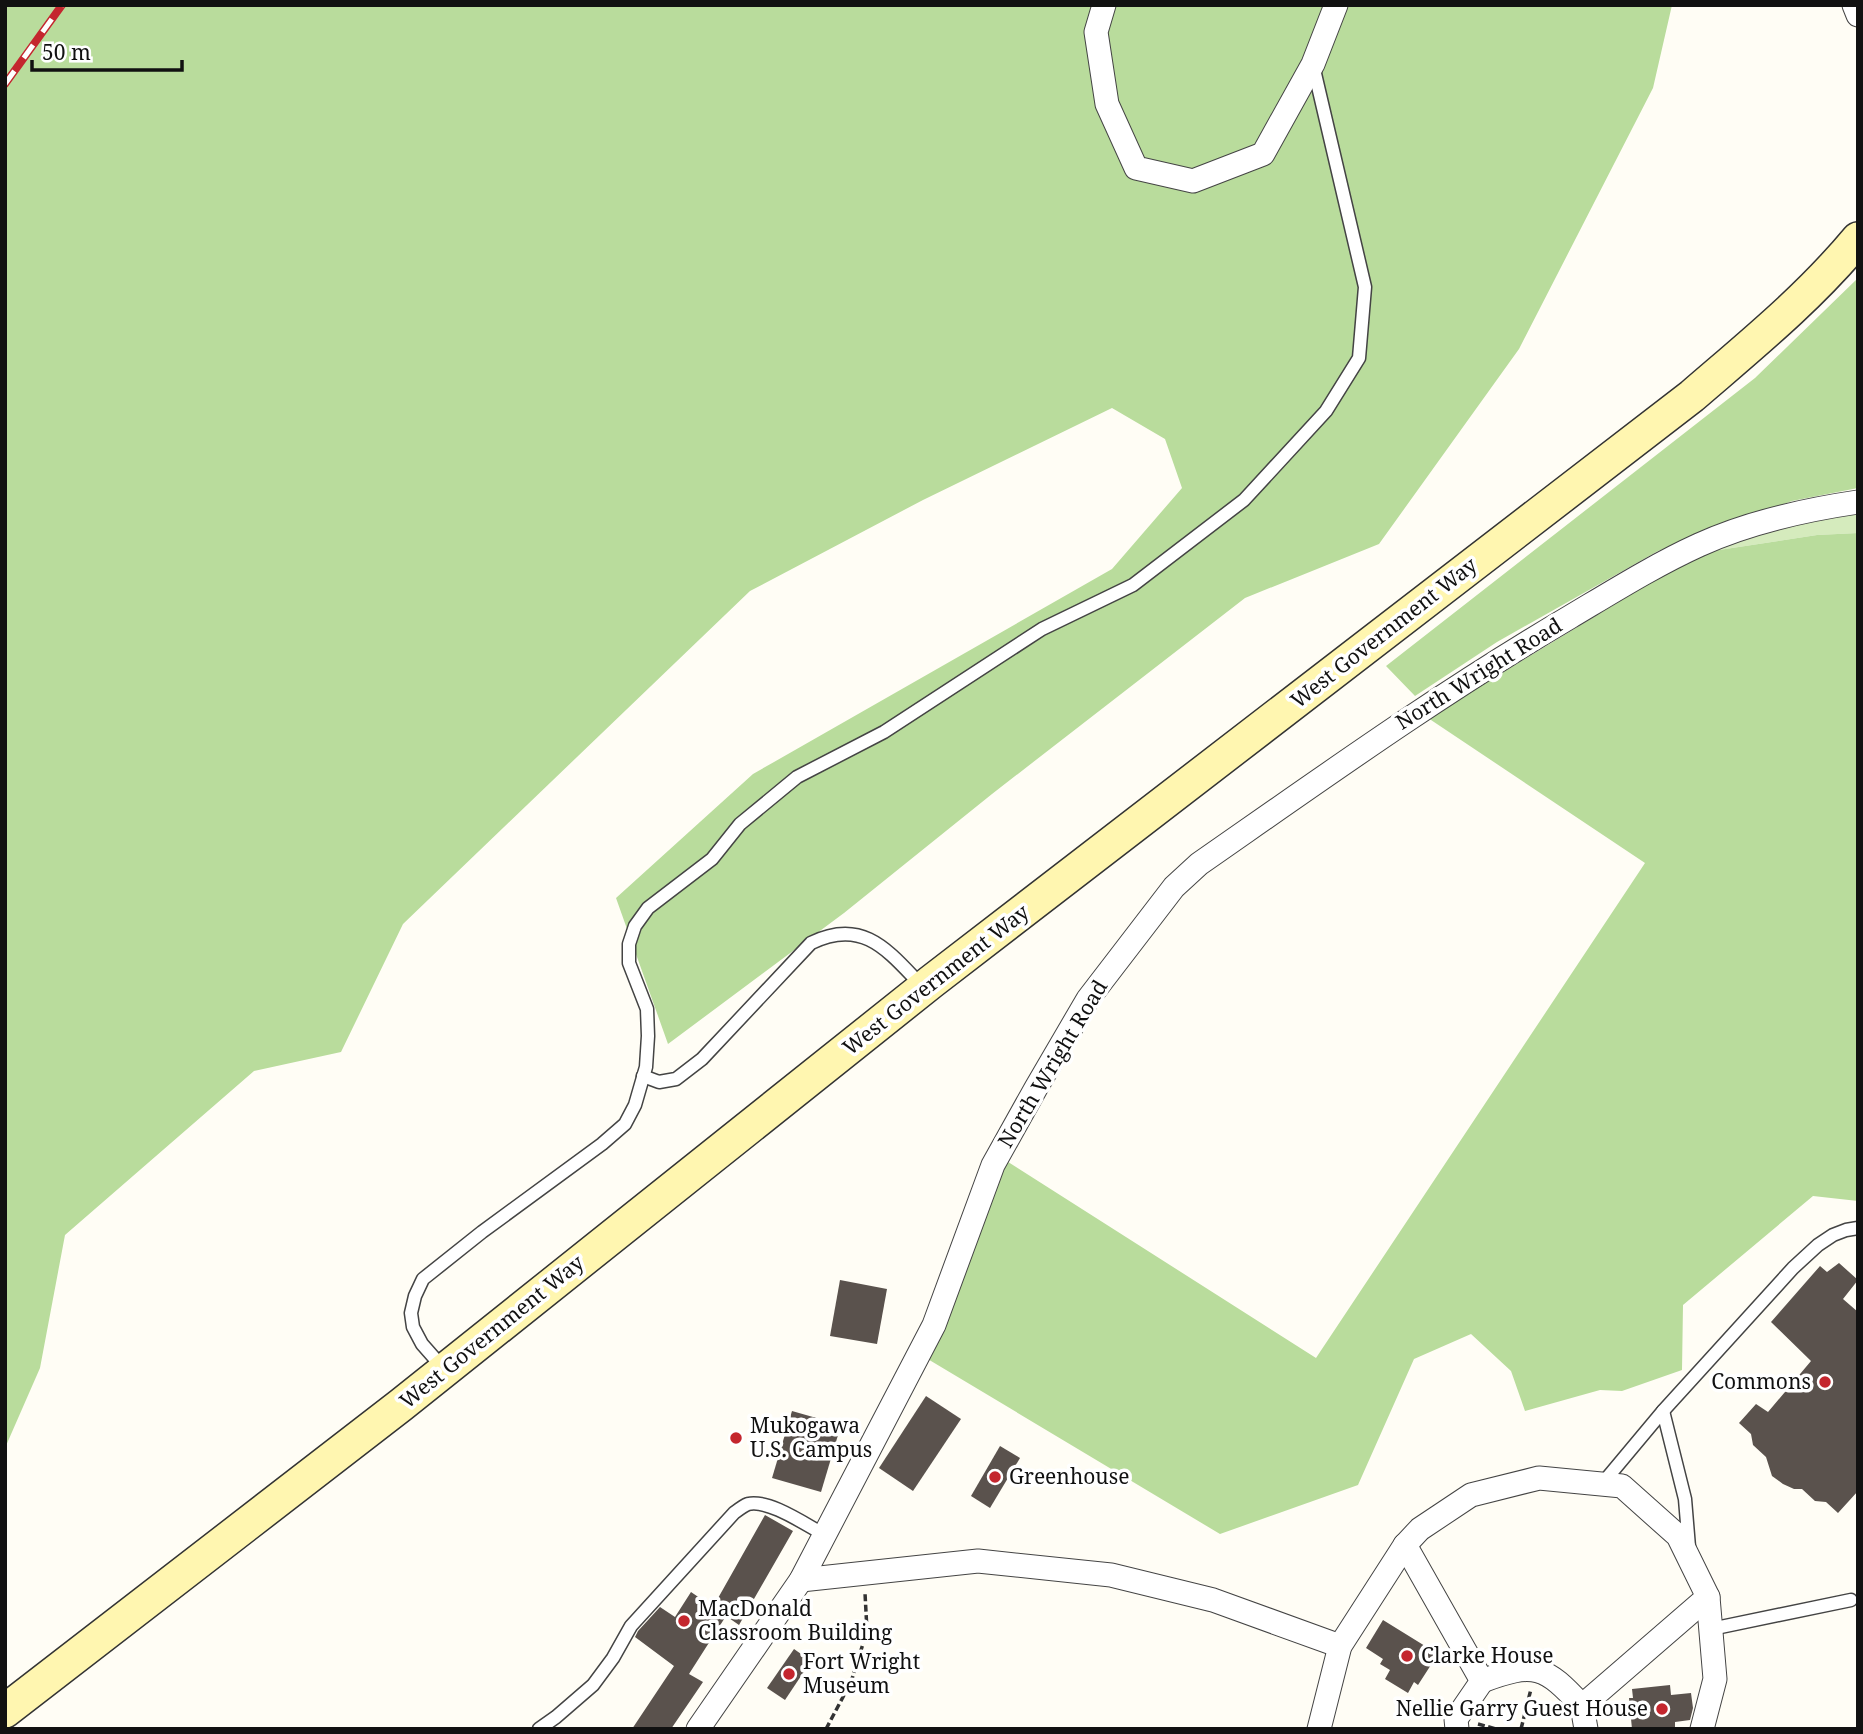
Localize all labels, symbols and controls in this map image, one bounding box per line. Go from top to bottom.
scale bar [32,28,182,72]
text: 50 m [42,38,91,66]
street label: West Government Way [1284,550,1483,714]
street label: North Wright Road [1390,611,1567,736]
street label: West Government Way [836,897,1035,1061]
street label: North Wright Road [991,974,1113,1153]
street label: West Government Way [393,1248,589,1414]
place label: Commons [1711,1367,1811,1395]
marker: Commons [1817,1374,1833,1390]
place label: Mukogawa U.S. Campus [750,1411,872,1463]
marker: Mukogawa U.S. Campus [728,1430,744,1446]
place label: Greenhouse [1009,1462,1129,1490]
marker: Greenhouse [987,1469,1003,1485]
place label: MacDonald Classroom Building [698,1594,893,1646]
marker: MacDonald Classroom Building [676,1613,692,1629]
place label: Clarke House [1421,1641,1554,1669]
place label: Fort Wright Museum [803,1647,920,1699]
marker: Clarke House [1399,1648,1415,1664]
marker: Fort Wright Museum [781,1666,797,1682]
place label: Nellie Garry Guest House [1396,1694,1648,1722]
marker: Nellie Garry Guest House [1654,1701,1670,1717]

